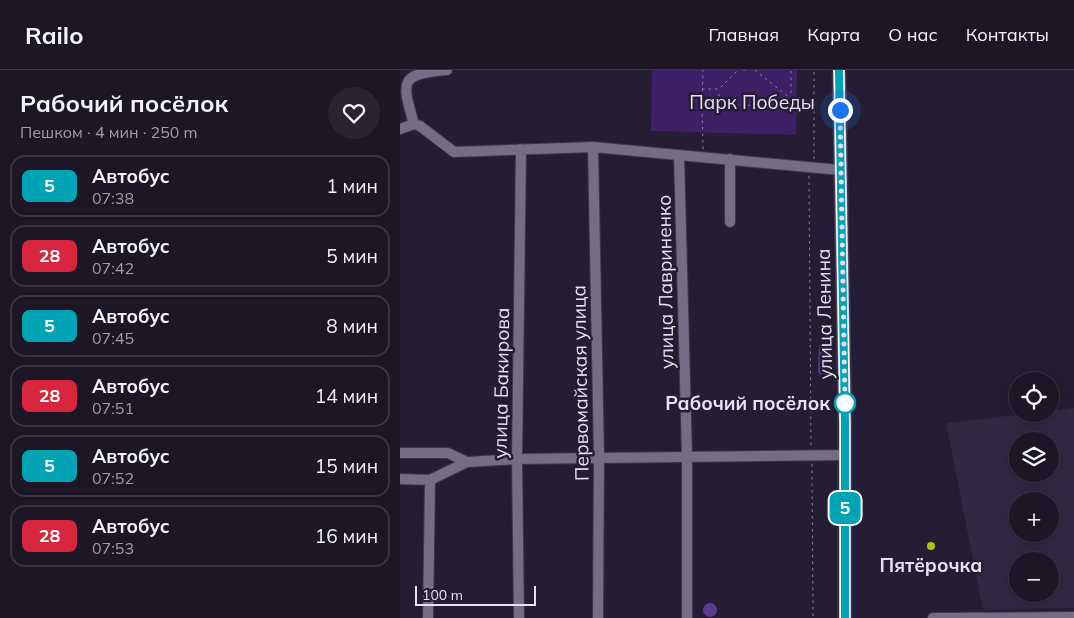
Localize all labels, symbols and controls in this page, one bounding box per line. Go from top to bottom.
text: Railo [25,20,83,50]
text: Главная [709,23,779,46]
text: Карта [807,23,860,46]
text: О нас [888,23,938,46]
text: Контакты [966,23,1049,46]
button: heart [328,87,380,139]
text: Рабочий посёлок [20,88,228,118]
park label: Парк Победы [689,90,815,114]
your location [828,98,853,123]
text: Пешком · 4 мин · 250 m [20,122,198,142]
text: Автобус [92,164,170,188]
text: 5 [44,174,55,197]
text: 1 мин [326,174,378,198]
text: 07:38 [92,188,134,208]
street label: улица Лавриненко [651,195,679,369]
text: Автобус [92,234,170,258]
text: 28 [39,244,60,267]
text: 5 мин [326,244,378,268]
street label: улица Ленина [811,248,837,380]
text: 07:42 [92,258,134,278]
street label: Первомайская улица [566,285,594,481]
text: Автобус [92,304,170,328]
street label: улица Бакирова [488,307,514,459]
text: 5 [44,314,55,337]
text: 8 мин [326,314,378,338]
text: 07:45 [92,328,134,348]
map controls [1009,372,1059,602]
button: locate [1009,372,1059,422]
text: Автобус [92,374,170,398]
text: 28 [39,384,60,407]
text: 14 мин [315,384,378,408]
place label: Рабочий посёлок [665,391,830,415]
marker: Рабочий посёлок [834,392,856,414]
text: 07:51 [92,398,134,418]
button: layers [1009,432,1059,482]
text: Автобус [92,444,170,468]
text: 5 [44,454,55,477]
text: 15 мин [315,454,378,478]
text: 07:52 [92,468,134,488]
line badge: 5 [829,492,861,524]
button: + [1009,492,1059,542]
text: 5 [840,496,850,519]
text: Автобус [92,514,170,538]
text: 28 [39,524,60,547]
text: 16 мин [315,524,378,548]
text: 07:53 [92,538,134,558]
marker: Пятёрочка [925,540,937,552]
button: − [1009,552,1059,602]
place label: Пятёрочка [880,553,982,577]
scale bar [415,583,536,606]
text: 100 m [422,586,463,604]

